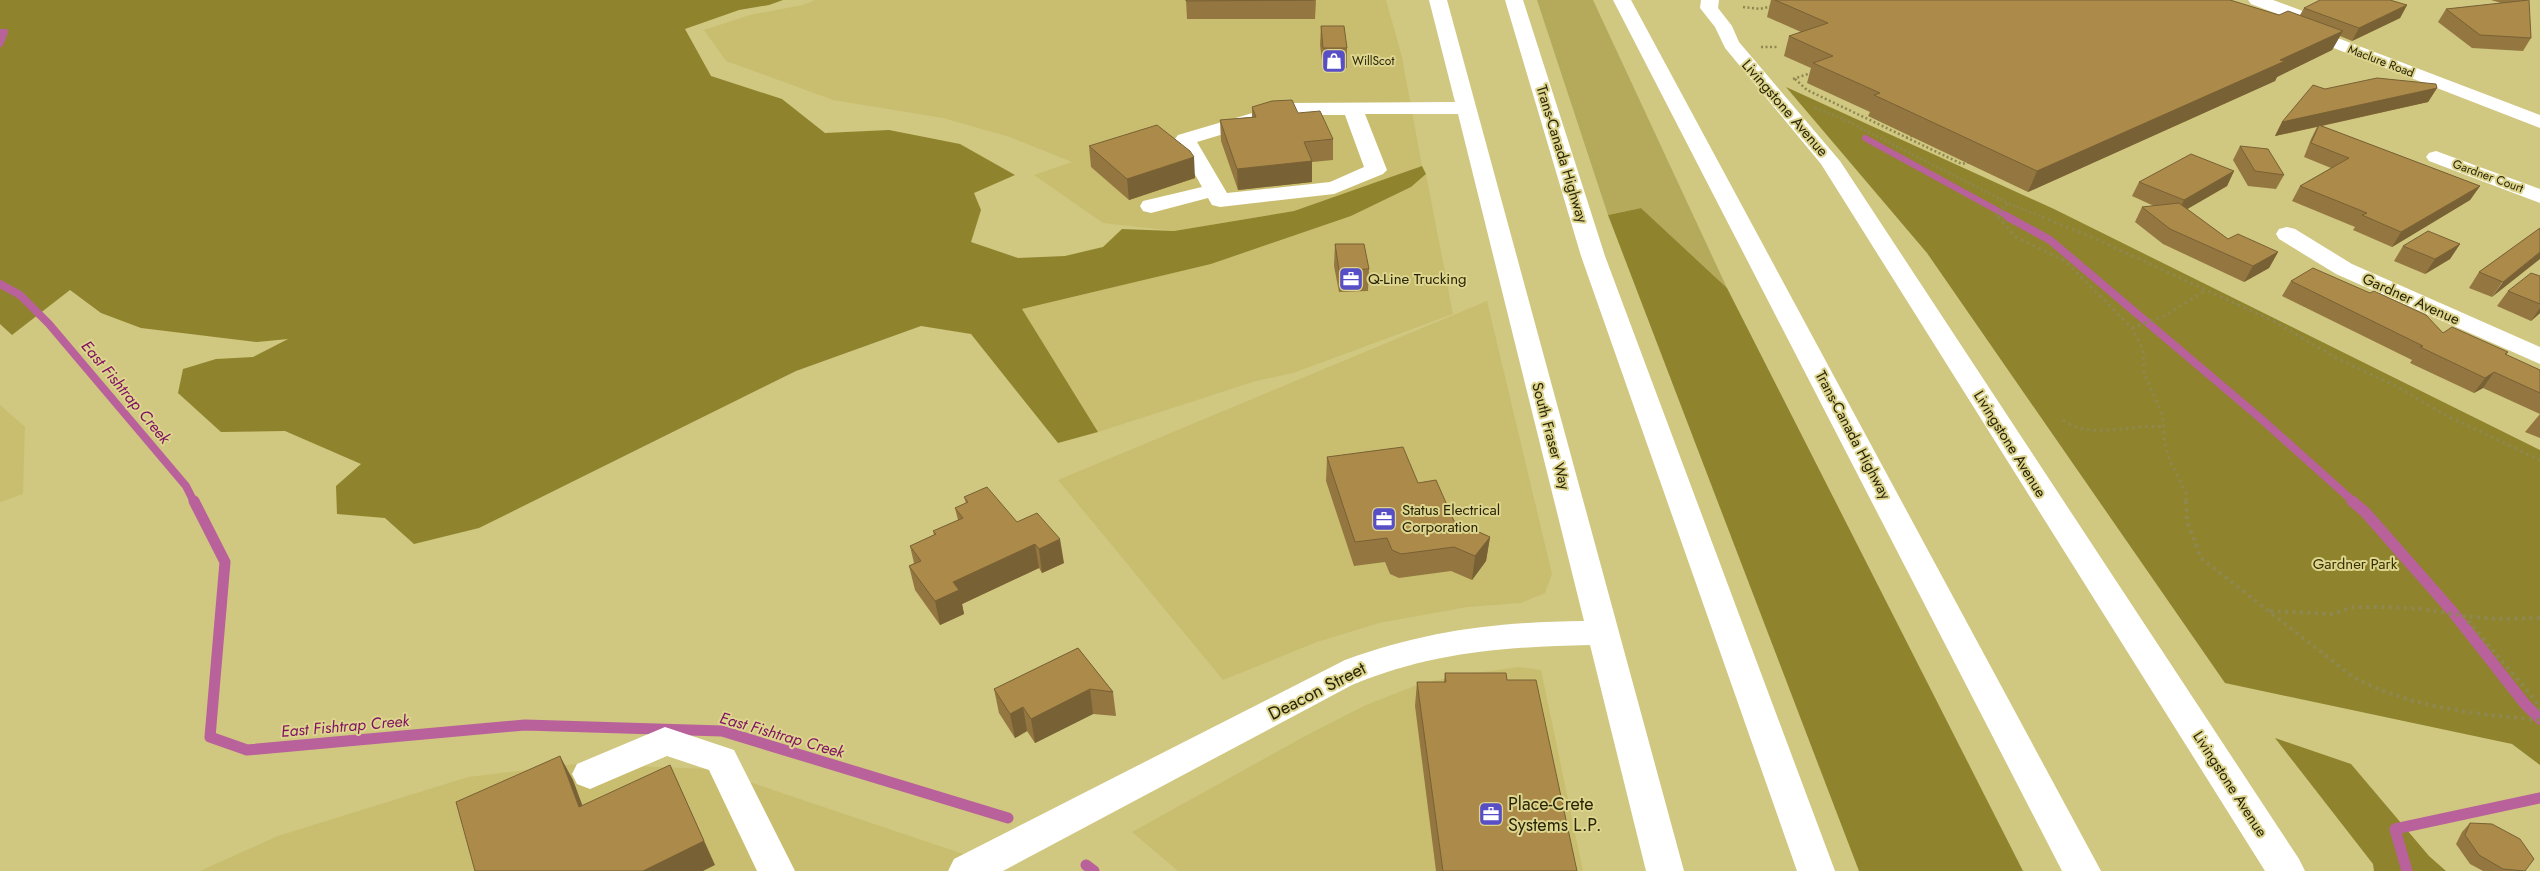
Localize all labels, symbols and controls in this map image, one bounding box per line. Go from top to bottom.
street label: Maclure Road [2345,40,2417,82]
shop icon: WillScot [1321,48,1347,74]
place label: WillScot [1352,52,1394,70]
street label: Livingstone Avenue [1737,55,1834,162]
street label: Trans-Canada Highway [1531,82,1594,226]
street label: Gardner Court [2450,155,2526,197]
office icon: Q-Line Trucking [1338,266,1364,292]
place label: Q-Line Trucking [1368,268,1467,290]
street label: Gardner Avenue [2359,268,2463,330]
water label: East Fishtrap Creek [76,335,177,450]
street label: Trans-Canada Highway [1810,367,1896,504]
street label: South Fraser Way [1526,380,1576,493]
street label: Livingstone Avenue [1968,386,2052,502]
place label: Status Electrical Corporation [1402,499,1500,538]
office icon: Status Electrical Corporation [1371,506,1397,532]
park label: Gardner Park [2313,553,2398,575]
street label: Deacon Street [1264,655,1371,727]
water label: East Fishtrap Creek [717,706,848,764]
water label: East Fishtrap Creek [280,709,411,743]
street label: Livingstone Avenue [2187,727,2273,841]
place label: Place-Crete Systems L.P. [1508,791,1601,838]
office icon: Place-Crete Systems L.P. [1478,801,1504,827]

